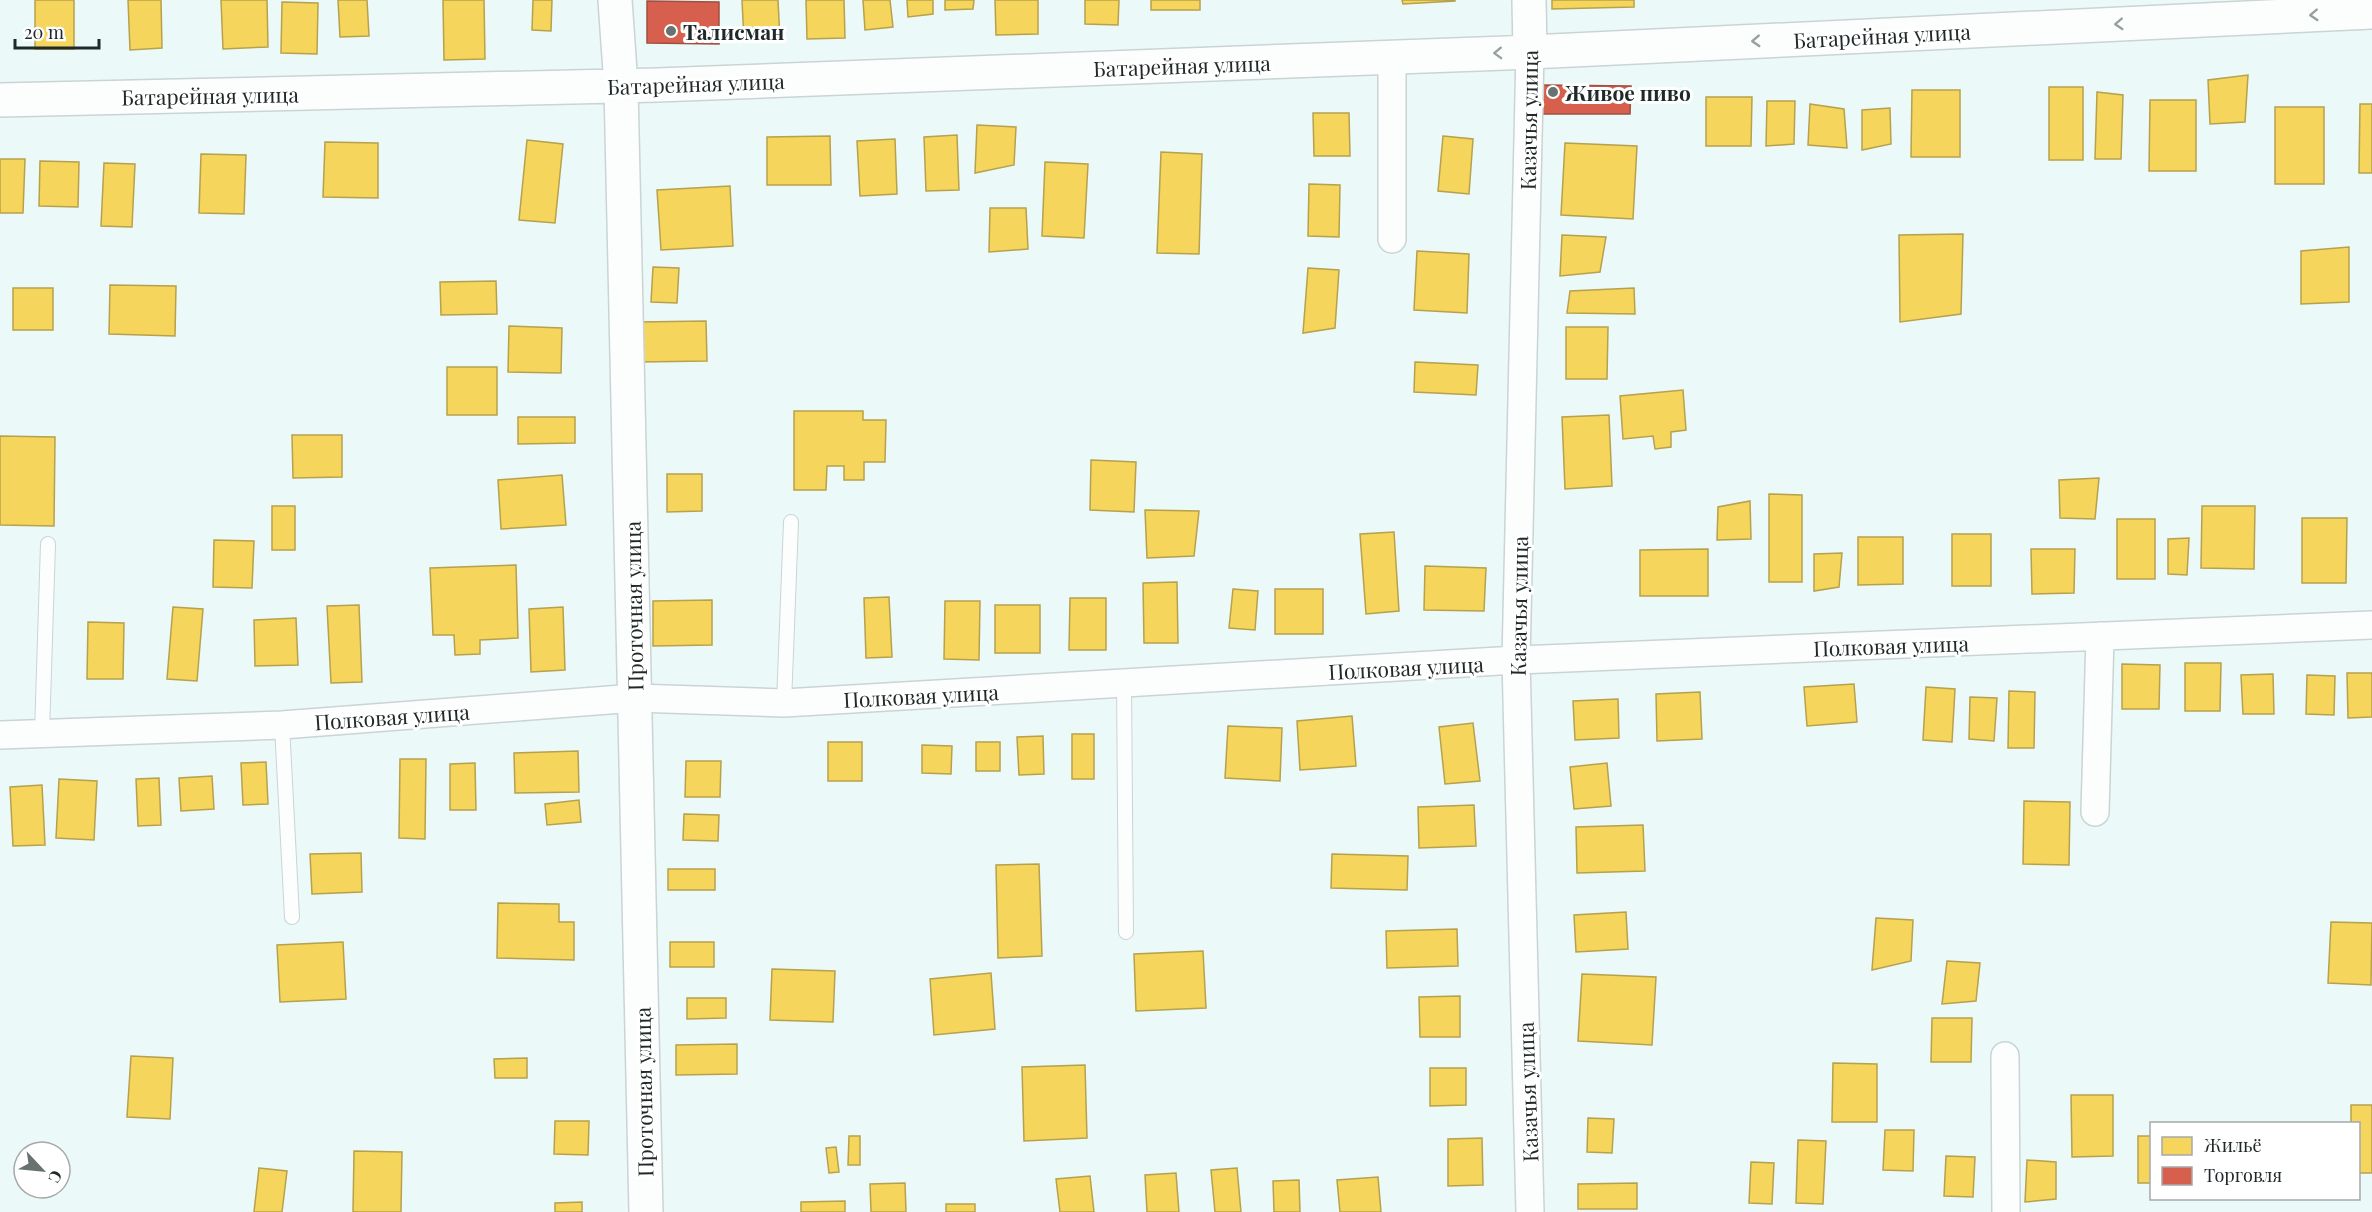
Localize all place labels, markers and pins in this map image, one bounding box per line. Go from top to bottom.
place label: Талисман [683,17,784,45]
marker: Талисман [664,24,678,38]
place label: Живое пиво [1564,78,1691,106]
marker: Живое пиво [1546,85,1560,99]

